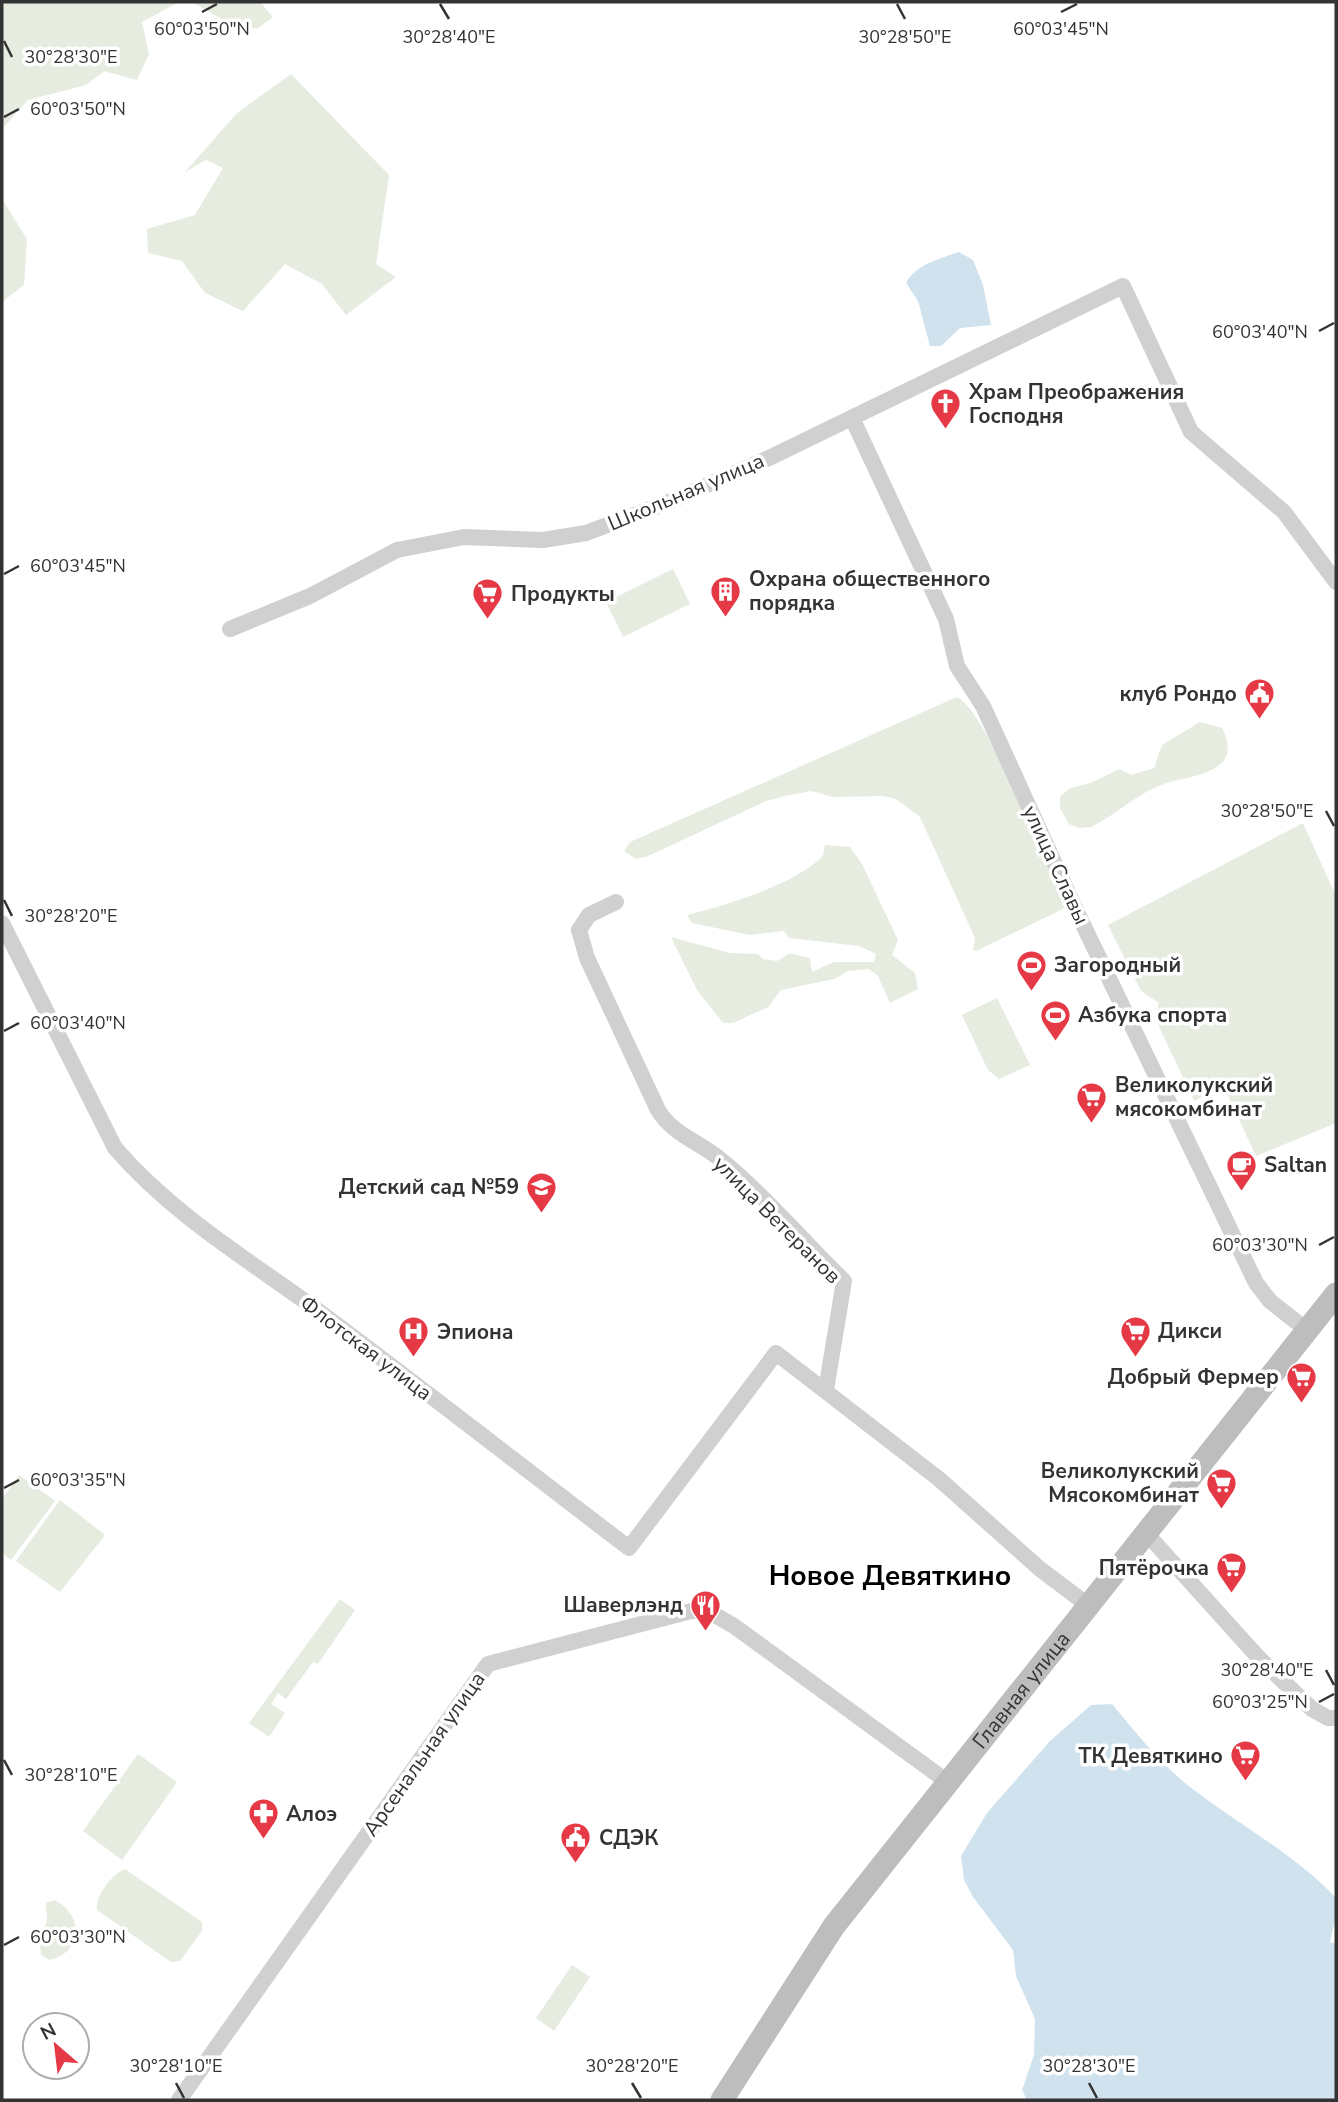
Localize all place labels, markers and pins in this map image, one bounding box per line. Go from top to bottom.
place label: Храм Преображения Господня [968,378,1184,430]
church icon: Храм Преображения Господня [929,387,963,431]
place label: Охрана общественного порядка [749,565,990,617]
building icon: Охрана общественного порядка [709,574,743,618]
supermarket icon: Продукты [471,577,505,621]
place label: Продукты [511,580,615,608]
public building icon: клуб Рондо [1243,677,1277,721]
place label: клуб Рондо [1119,680,1237,708]
sports icon: Загородный [1014,948,1048,992]
place label: Загородный [1054,951,1181,979]
sports icon: Азбука спорта [1038,998,1072,1042]
place label: Азбука спорта [1078,1001,1227,1029]
place label: Великолукский мясокомбинат [1115,1071,1273,1123]
supermarket icon: Великолукский мясокомбинат [1075,1080,1109,1124]
cafe icon: Saltan [1224,1148,1258,1192]
place label: Saltan [1264,1151,1327,1179]
school or university icon: Детский сад №59 [525,1170,559,1214]
place label: Детский сад №59 [339,1173,519,1201]
supermarket icon: Дикси [1118,1314,1152,1358]
hospital icon: Эпиона [397,1315,431,1359]
place label: Дикси [1158,1317,1222,1345]
place label: Эпиона [437,1318,514,1346]
supermarket icon: Добрый Фермер [1285,1360,1319,1404]
place label: Добрый Фермер [1108,1363,1279,1391]
place label: Великолукский Мясокомбинат [1041,1457,1199,1509]
supermarket icon: Великолукский Мясокомбинат [1205,1466,1239,1510]
supermarket icon: Пятёрочка [1215,1551,1249,1595]
place label: Пятёрочка [1099,1554,1209,1582]
restaurant icon: Шаверлэнд [689,1588,723,1632]
place label: Шаверлэнд [563,1591,683,1619]
supermarket icon: ТК Девяткино [1229,1739,1263,1783]
place label: ТК Девяткино [1078,1742,1223,1770]
pharmacy icon: Алоэ [246,1797,280,1841]
place label: Алоэ [286,1800,337,1828]
public building icon: СДЭК [559,1821,593,1865]
place label: СДЭК [599,1824,659,1852]

